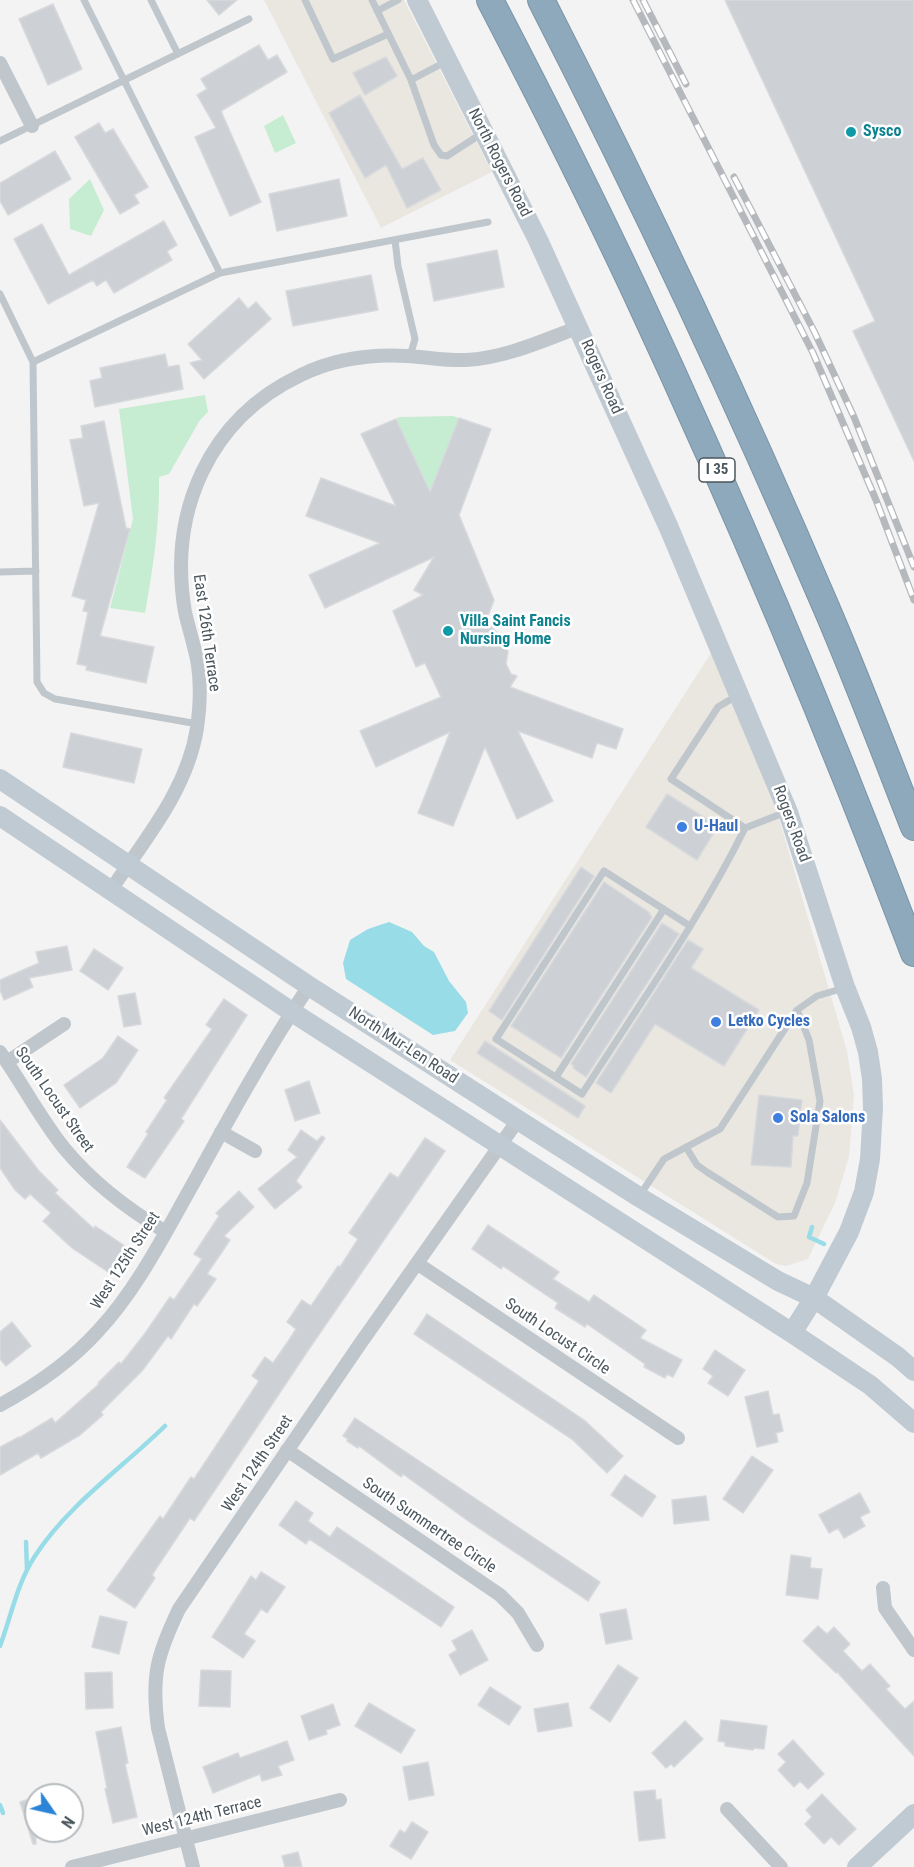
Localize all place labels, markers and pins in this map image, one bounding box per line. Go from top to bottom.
place label: Sysco [863,122,901,142]
marker: Sysco [844,125,858,139]
place label: Villa Saint Fancis Nursing Home [460,612,571,650]
marker: Villa Saint Fancis Nursing Home [441,624,455,638]
place label: U-Haul [694,817,738,837]
marker: U-Haul [675,820,689,834]
place label: Letko Cycles [728,1012,810,1032]
marker: Letko Cycles [709,1015,723,1029]
place label: Sola Salons [790,1108,865,1128]
marker: Sola Salons [771,1111,785,1125]

